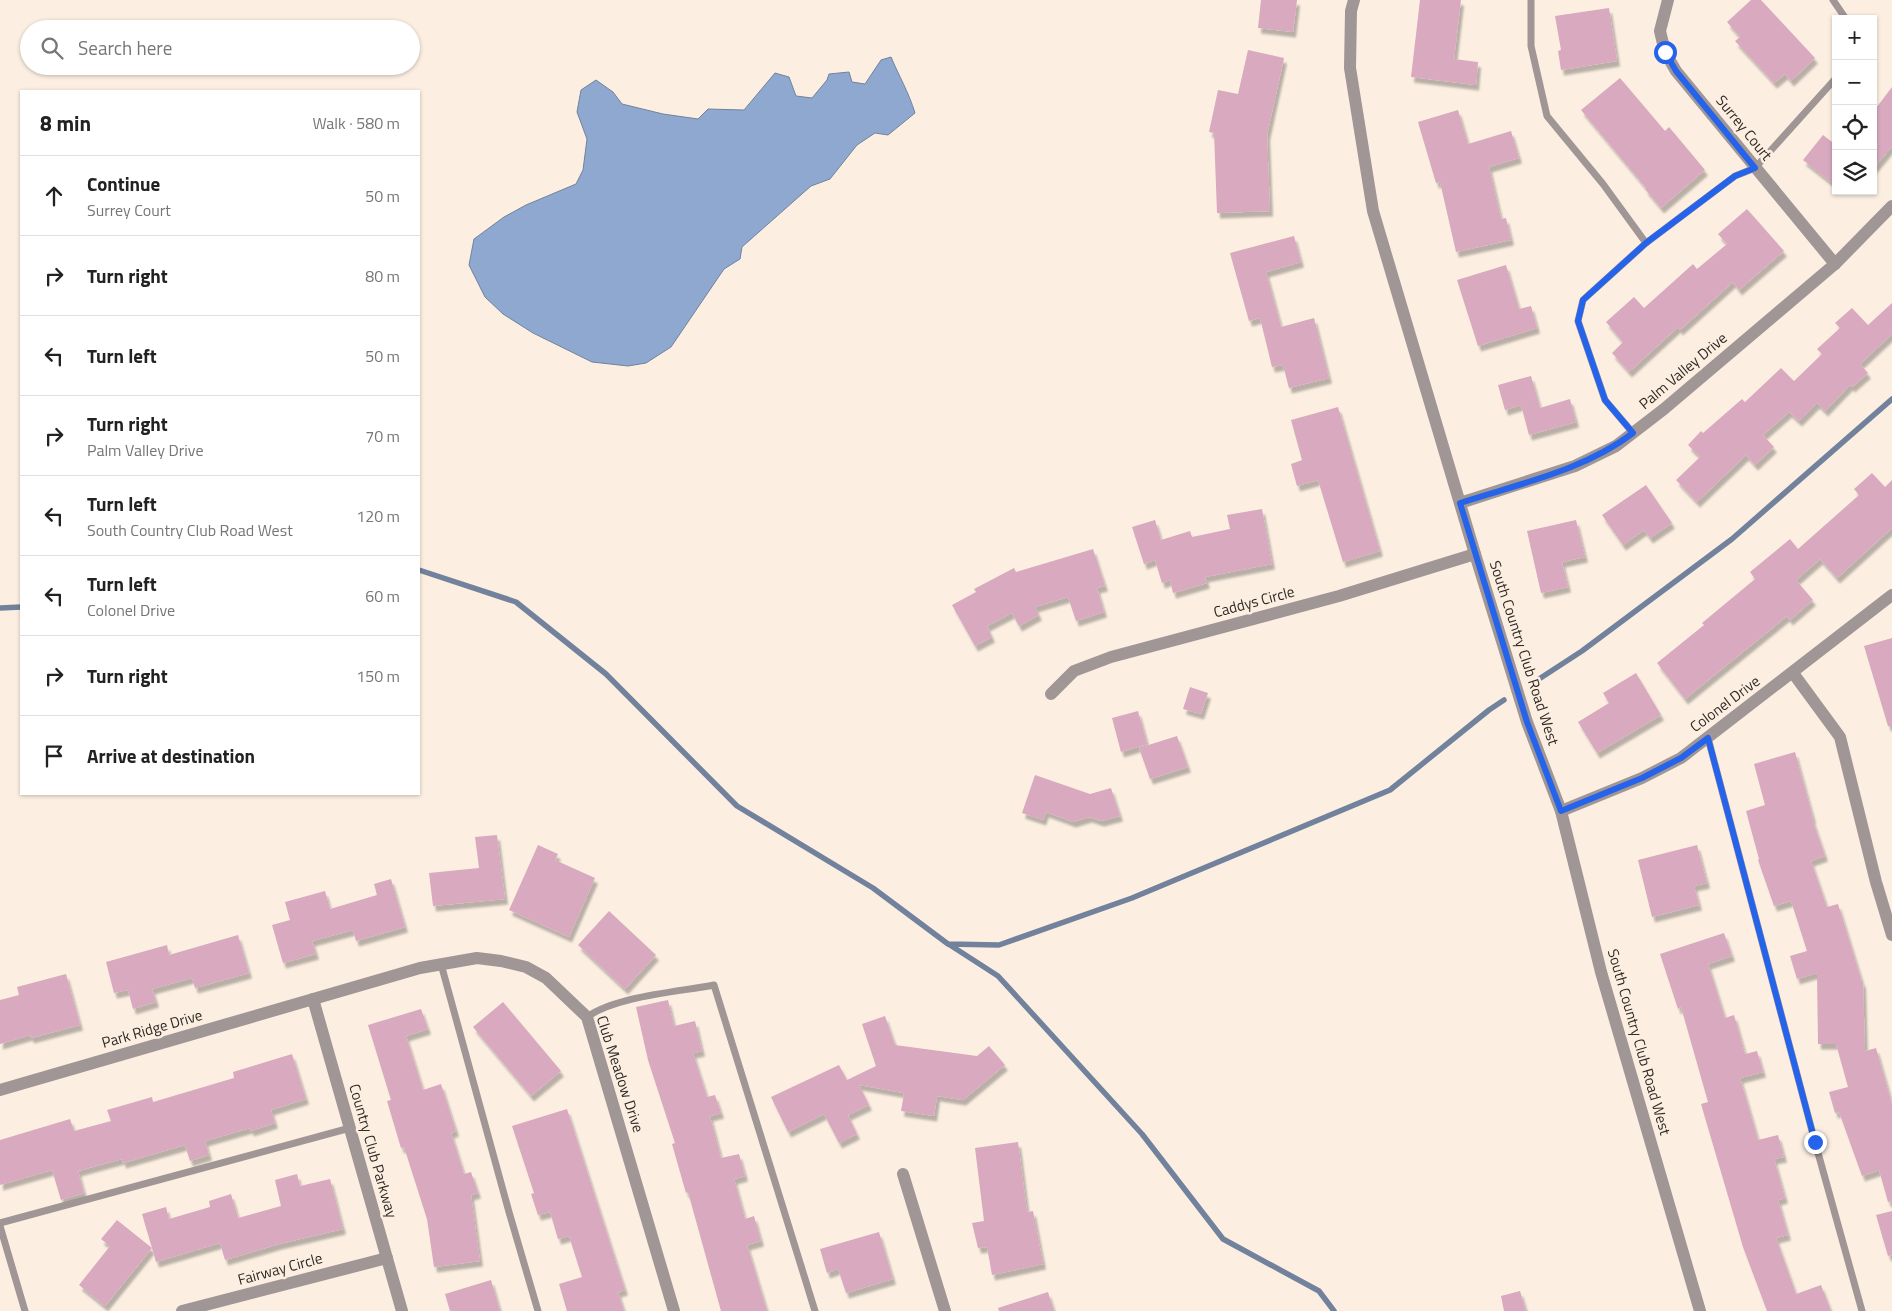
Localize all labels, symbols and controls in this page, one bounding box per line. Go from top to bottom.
map controls [1832,15,1877,195]
button: + [1832,15,1877,60]
search box [20,20,420,75]
text: Search here [78,33,172,62]
icon: search [38,34,66,62]
route start [1654,41,1677,64]
button: − [1832,60,1877,105]
street label: Surrey Court [1711,90,1779,166]
button: locate [1832,105,1877,150]
text: 8 min [40,107,91,139]
text: Walk · 580 m [312,111,400,135]
button: layers [1832,150,1877,195]
text: Continue [87,169,160,198]
icon: ahead [40,182,68,210]
text: 50 m [365,184,400,208]
text: Surrey Court [87,198,171,222]
text: Turn right [87,261,168,290]
icon: right [40,262,68,290]
text: 80 m [365,264,400,288]
street label: Palm Valley Drive [1633,327,1732,415]
text: Turn left [87,341,157,370]
icon: left [40,342,68,370]
text: 50 m [365,344,400,368]
text: Turn right [87,409,168,438]
icon: right [40,422,68,450]
text: 70 m [365,424,400,448]
text: Palm Valley Drive [87,438,203,462]
text: Turn left [87,489,157,518]
icon: left [40,502,68,530]
text: 120 m [356,504,400,528]
text: South Country Club Road West [87,518,293,542]
street label: South Country Club Road West [1484,558,1565,749]
text: Turn left [87,569,157,598]
street label: Caddys Circle [1211,580,1297,623]
icon: left [40,582,68,610]
text: 60 m [365,584,400,608]
text: Colonel Drive [87,598,175,622]
text: Turn right [87,661,168,690]
icon: right [40,662,68,690]
text: 150 m [356,664,400,688]
street label: Colonel Drive [1685,670,1765,738]
text: Arrive at destination [87,741,255,770]
icon: arrive [40,742,68,770]
street label: South Country Club Road West [1602,946,1677,1138]
street label: Park Ridge Drive [99,1003,205,1054]
street label: Club Meadow Drive [591,1012,650,1135]
street label: Country Club Parkway [343,1081,404,1221]
route end [1804,1131,1827,1154]
street label: Fairway Circle [235,1246,325,1291]

